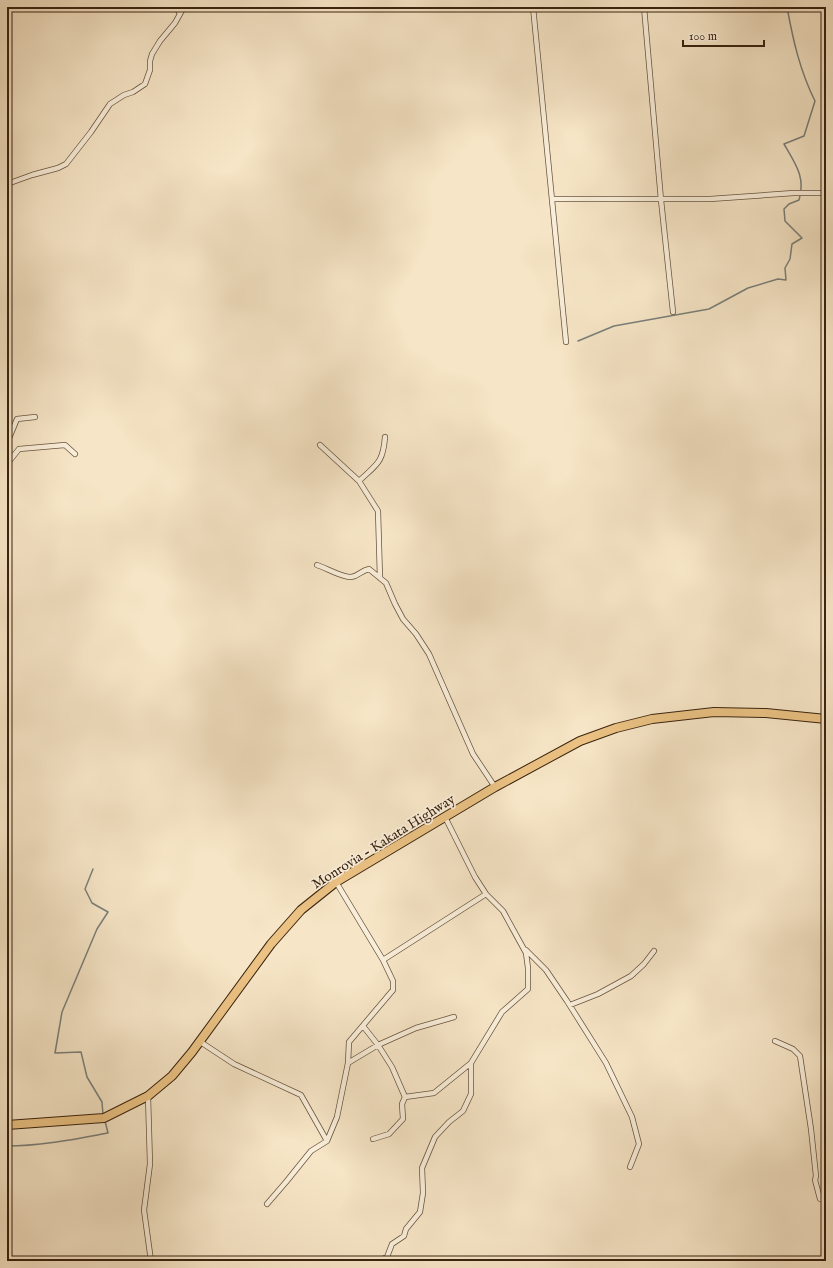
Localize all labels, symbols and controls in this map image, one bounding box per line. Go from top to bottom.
scale bar [683,22,764,48]
text: 100 m [689,29,717,44]
street label: Monrovia - Kakata Highway [309,790,459,893]

